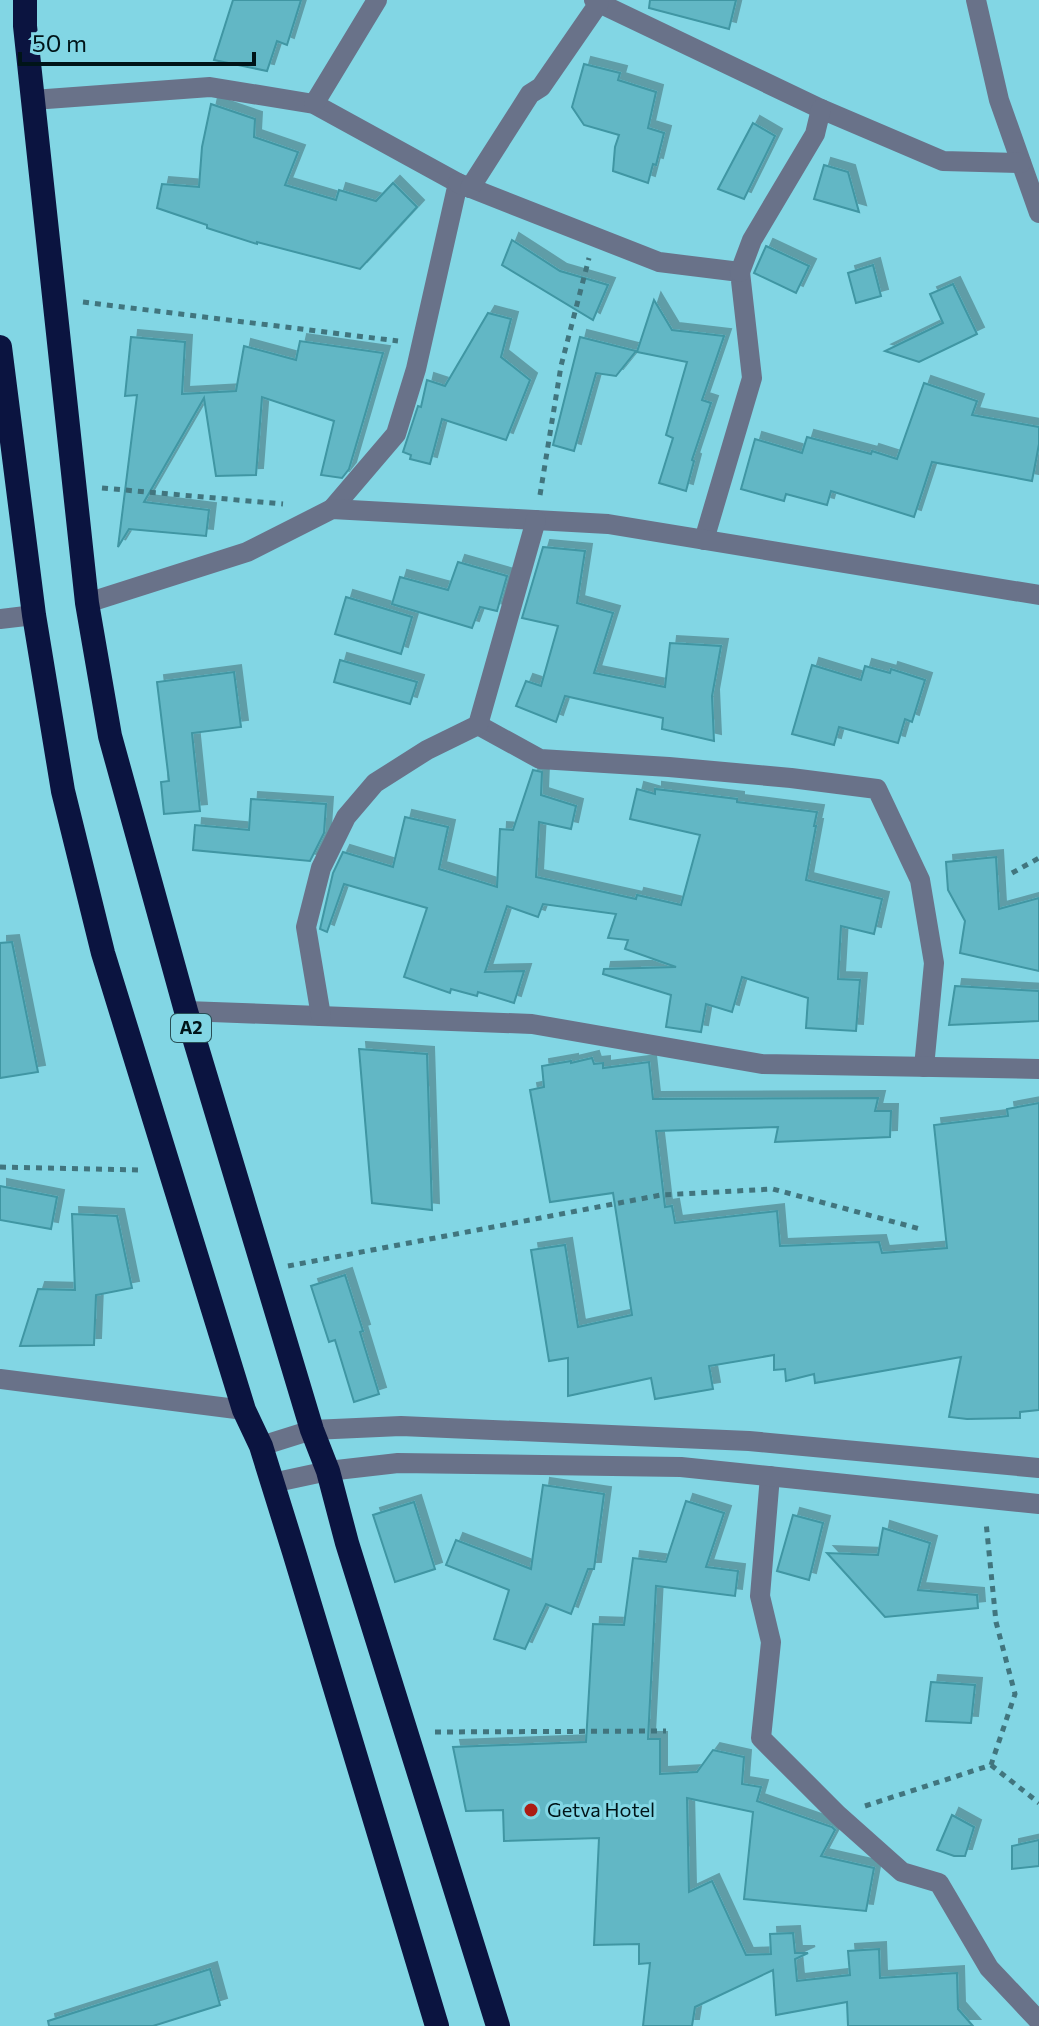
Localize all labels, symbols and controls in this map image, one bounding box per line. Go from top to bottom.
scale bar [20,16,254,66]
text: 50 m [32,28,87,57]
road number: A2 [171,1014,211,1042]
place label: Getva Hotel [547,1797,655,1821]
marker: Getva Hotel [522,1801,540,1819]

